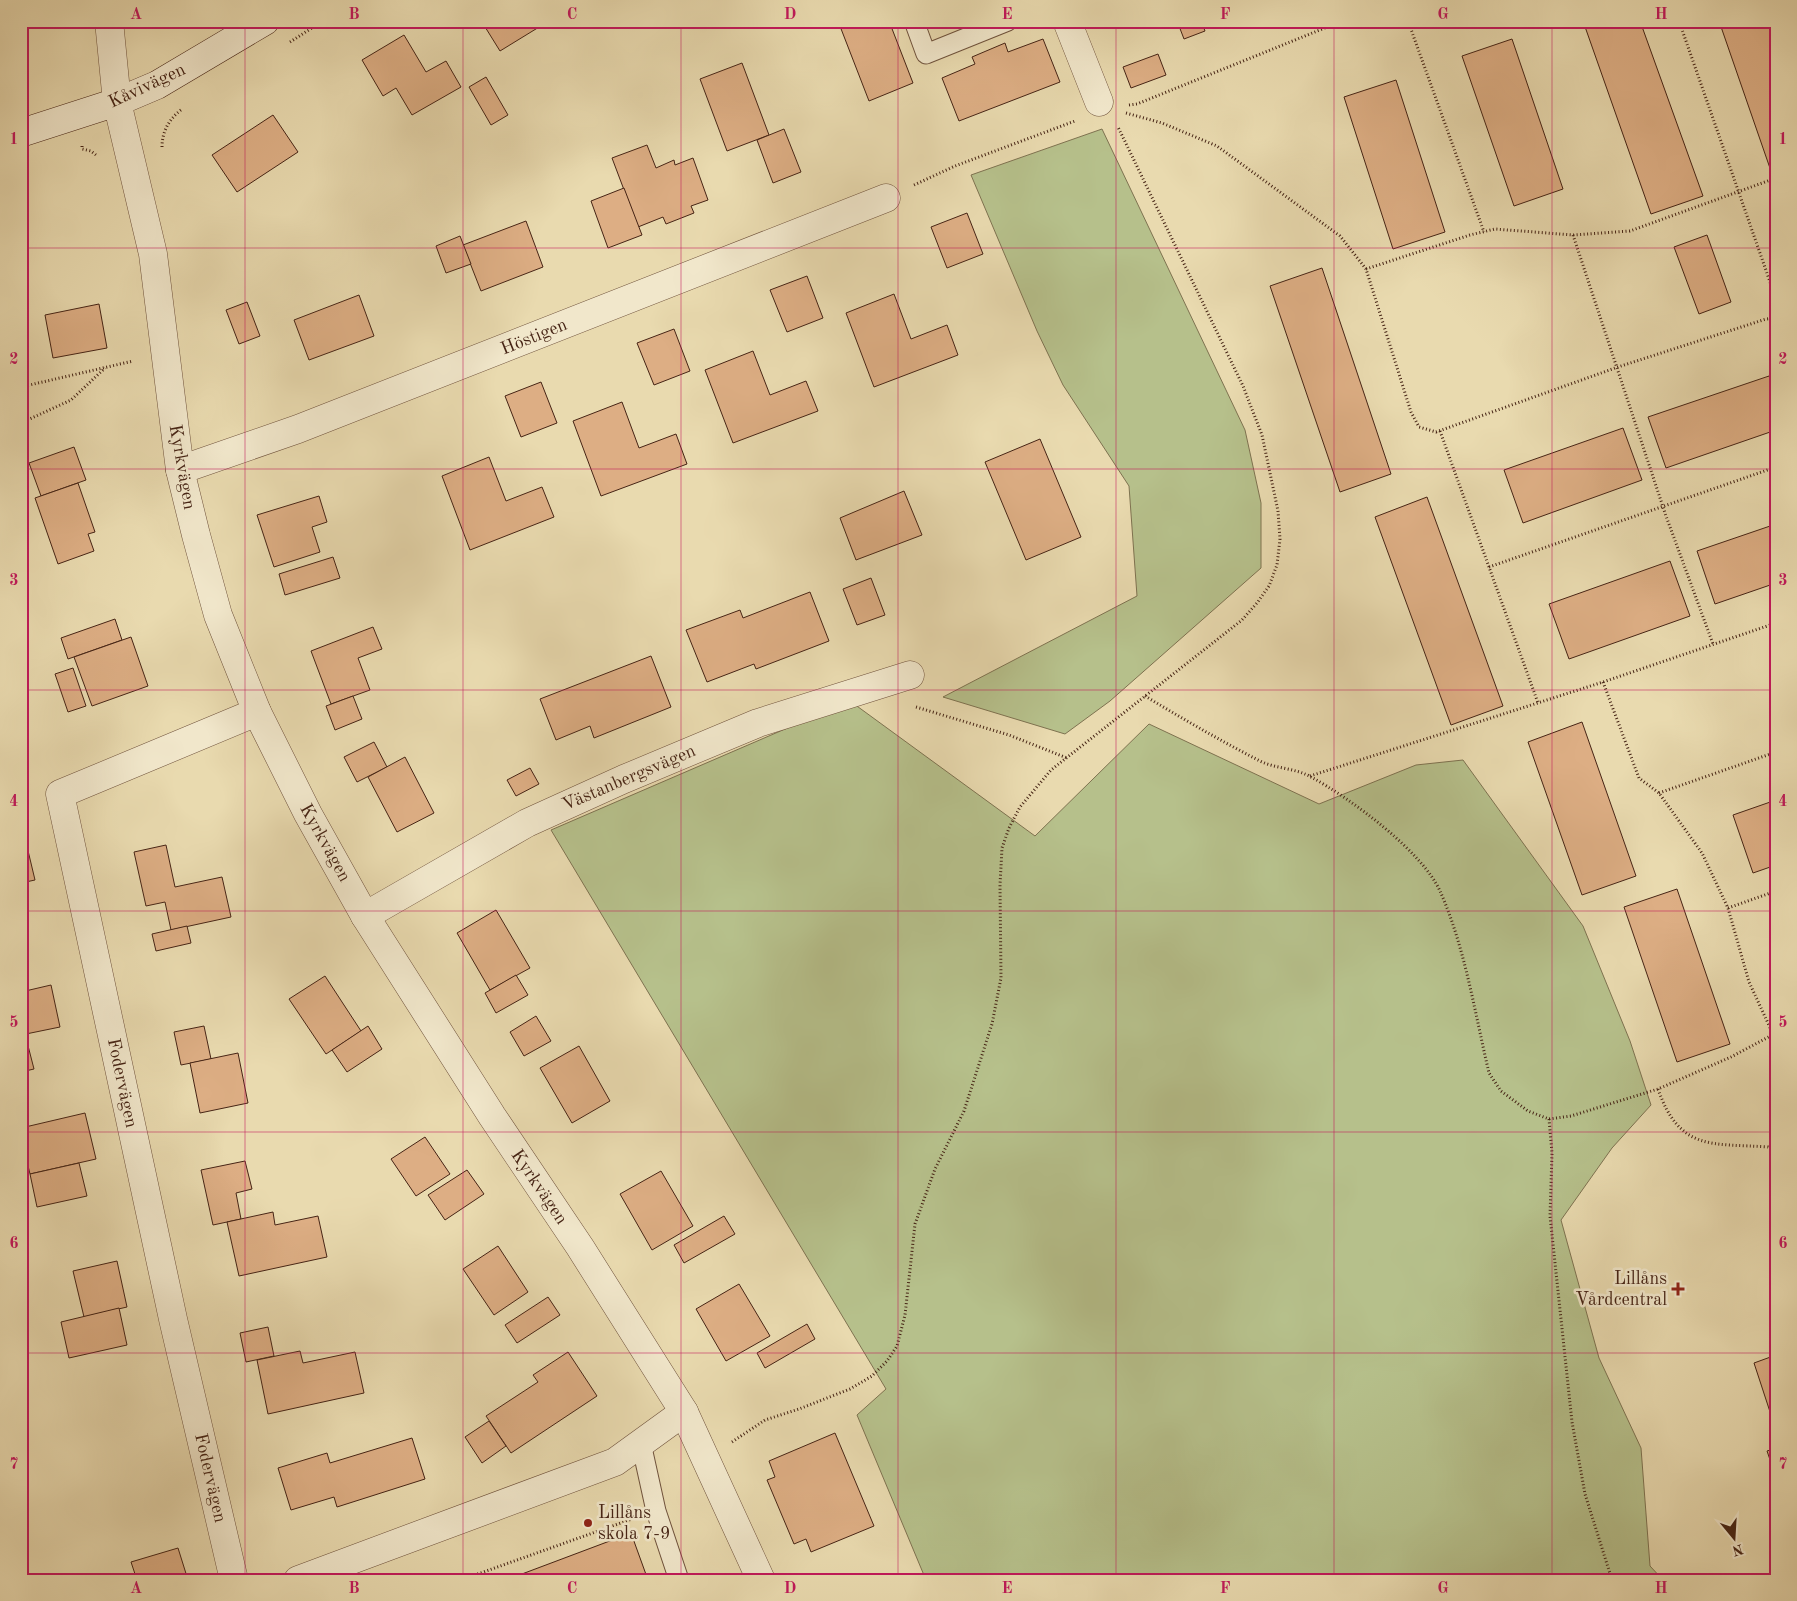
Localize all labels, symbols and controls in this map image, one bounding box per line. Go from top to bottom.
text: A [130,7,142,23]
text: B [348,7,360,23]
text: C [567,7,577,23]
text: D [784,7,796,23]
text: E [1001,7,1013,23]
text: F [1220,7,1231,23]
text: G [1437,7,1449,23]
text: H [1654,7,1668,23]
street label: Kåvivägen [106,60,188,112]
text: 1 [9,132,19,148]
text: 1 [1778,132,1788,148]
street label: Höstigen [498,315,570,358]
text: 2 [9,352,19,368]
text: 2 [1778,352,1788,368]
street label: Kyrkvägen [166,423,198,511]
text: 3 [9,573,19,589]
text: 3 [1778,573,1788,589]
street label: Västanbergsvägen [560,742,699,814]
text: 4 [9,794,19,810]
text: 4 [1778,794,1788,810]
street label: Kyrkvägen [296,801,354,885]
text: 5 [9,1015,19,1031]
text: 5 [1778,1015,1788,1031]
street label: Fodervägen [104,1037,140,1130]
street label: Kyrkvägen [507,1146,571,1228]
text: 6 [9,1236,19,1252]
text: 6 [1778,1236,1788,1252]
place label: Lillåns Vårdcentral [1575,1270,1667,1309]
marker: Lillåns Vårdcentral [1671,1282,1685,1296]
street label: Fodervägen [191,1432,229,1525]
text: 7 [9,1457,19,1473]
text: 7 [1778,1457,1788,1473]
place label: Lillåns skola 7-9 [598,1504,670,1543]
north arrow [1710,1514,1760,1564]
marker: Lillåns skola 7-9 [582,1517,594,1529]
text: N [1730,1541,1745,1558]
text: A [130,1581,142,1597]
text: B [348,1581,360,1597]
text: C [567,1581,577,1597]
text: D [784,1581,796,1597]
text: E [1001,1581,1013,1597]
text: F [1220,1581,1231,1597]
text: G [1437,1581,1449,1597]
text: H [1654,1581,1668,1597]

